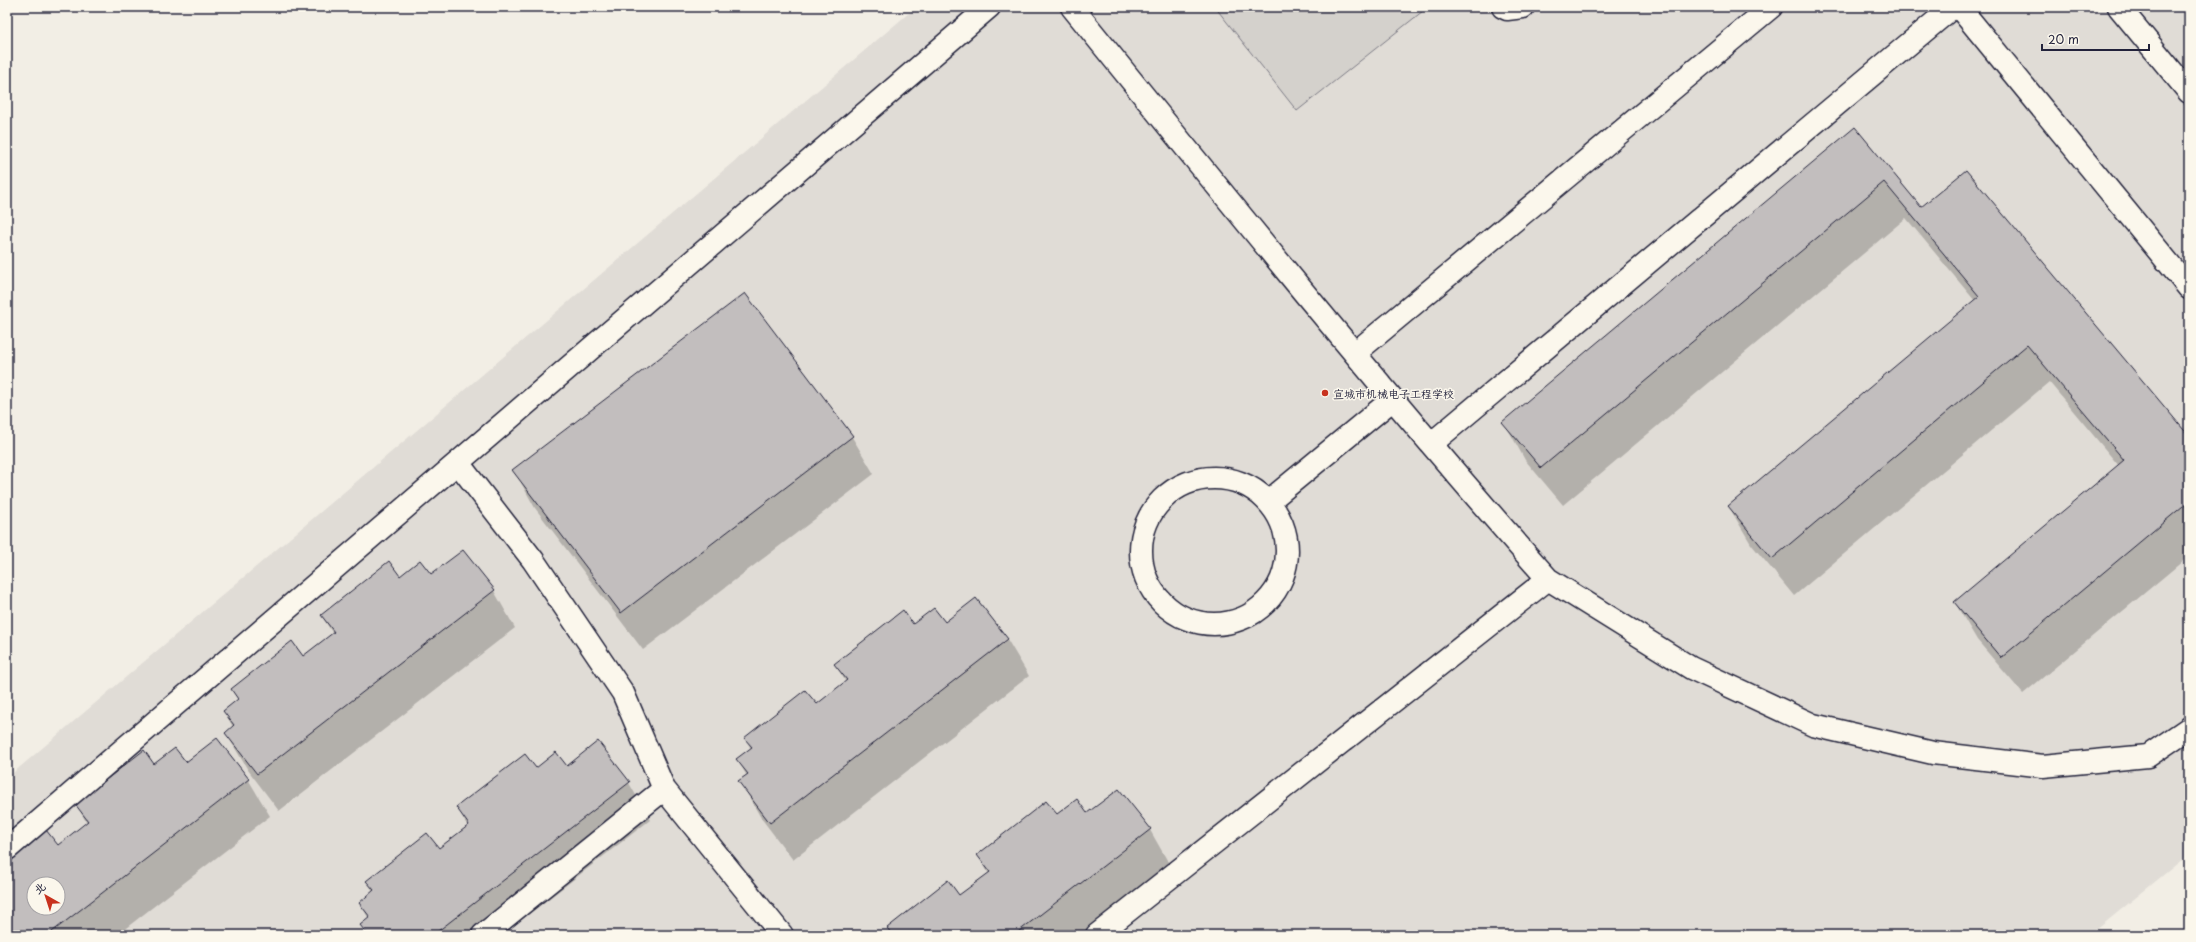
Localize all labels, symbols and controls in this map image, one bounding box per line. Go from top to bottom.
scale bar [2042,26,2149,52]
text: 20 m [2048,30,2079,48]
place label: 宣城市机械电子工程学校 [1333,385,1454,402]
marker: 宣城市机械电子工程学校 [1320,388,1330,398]
north arrow [26,876,66,916]
text: 北 [30,878,49,898]

